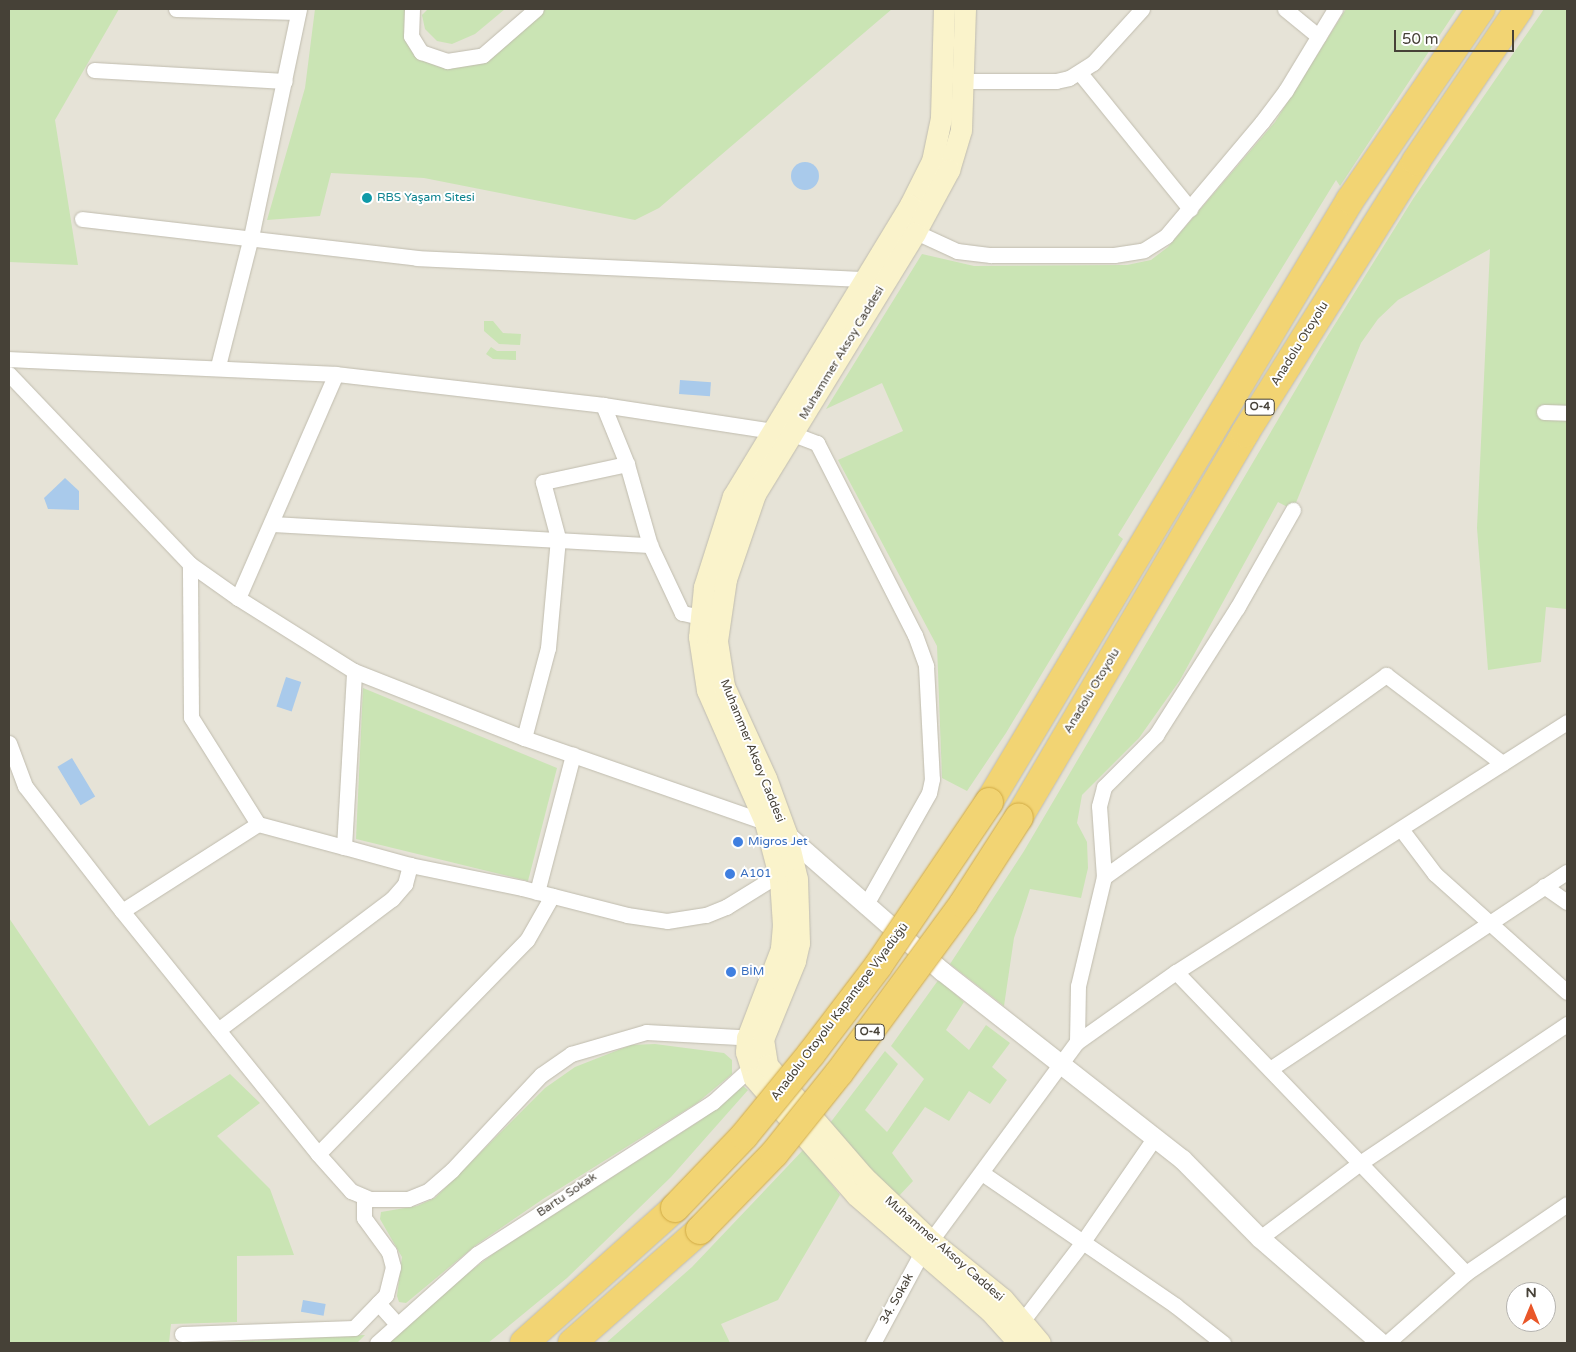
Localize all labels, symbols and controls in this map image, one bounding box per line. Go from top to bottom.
scale bar [1396,20,1516,52]
text: 50 m [1402,30,1439,48]
place label: RBS Yaşam Sitesi [377,191,475,205]
marker: RBS Yaşam Sitesi [361,192,373,204]
street label: Muhammer Aksoy Caddesi [796,284,888,422]
street label: Anadolu Otoyolu [1268,299,1332,389]
road number: O-4 [1244,398,1276,416]
street label: Anadolu Otoyolu [1061,646,1123,736]
street label: Muhammer Aksoy Caddesi [717,677,787,825]
place label: Migros Jet [748,835,808,849]
marker: Migros Jet [732,836,744,848]
place label: A101 [740,867,772,881]
marker: A101 [724,868,736,880]
street label: Anadolu Otoyolu Kapantepe Viyadüğü [768,920,912,1104]
place label: BİM [741,965,764,979]
marker: BİM [725,966,737,978]
road number: O-4 [854,1024,886,1040]
street label: Bartu Sokak [534,1170,600,1220]
street label: Muhammer Aksoy Caddesi [882,1193,1006,1305]
street label: 34. Sokak [877,1271,917,1327]
north arrow [1506,1282,1556,1332]
text: N [1525,1284,1537,1301]

